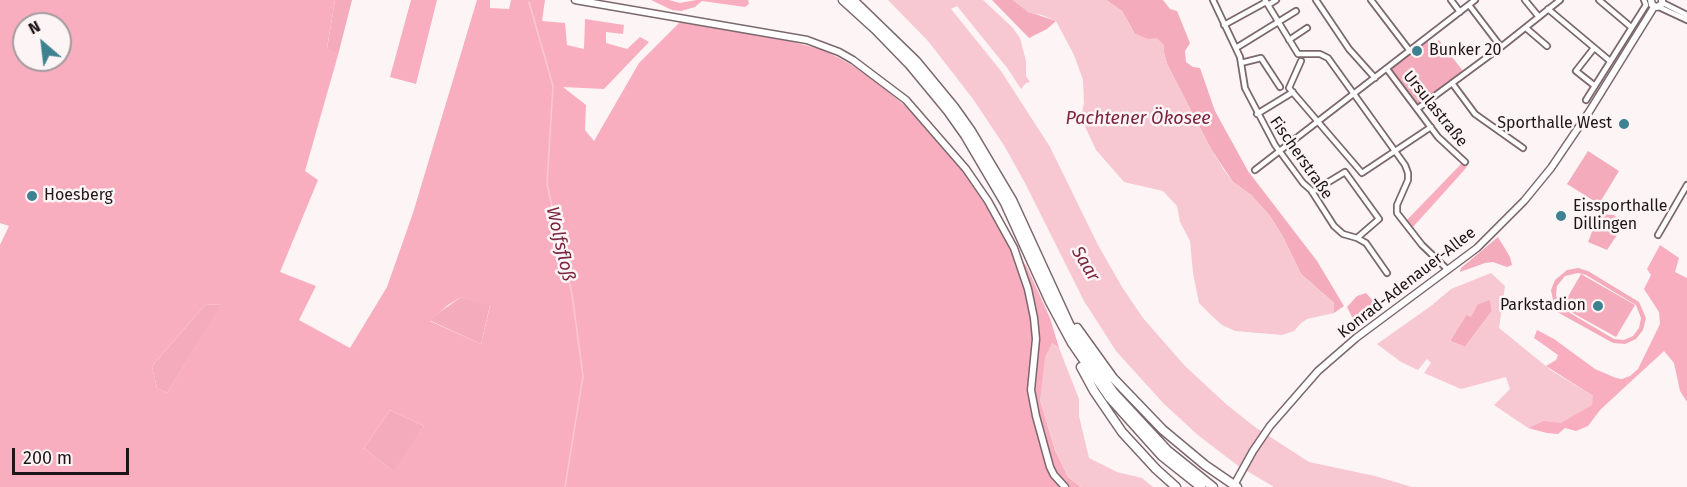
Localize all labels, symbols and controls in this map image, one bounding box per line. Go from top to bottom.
north arrow [12,12,72,72]
text: N [25,17,43,38]
place label: Bunker 20 [1429,41,1501,61]
marker: Bunker 20 [1410,44,1424,58]
street label: Ursulastraße [1399,67,1471,151]
water label: Pachtener Ökosee [1066,108,1210,130]
street label: Fischerstraße [1265,113,1337,203]
place label: Sporthalle West [1497,114,1612,134]
marker: Sporthalle West [1617,117,1631,131]
place label: Hoesberg [44,186,113,206]
marker: Hoesberg [25,189,39,203]
place label: Eissporthalle Dillingen [1573,197,1668,235]
water label: Wolfsfloß [541,205,579,283]
marker: Eissporthalle Dillingen [1554,209,1568,223]
street label: Konrad-Adenauer-Allee [1334,223,1480,343]
water label: Saar [1066,243,1104,285]
place label: Parkstadion [1500,296,1586,316]
marker: Parkstadion [1591,299,1605,313]
scale bar [15,436,132,474]
text: 200 m [23,447,72,469]

